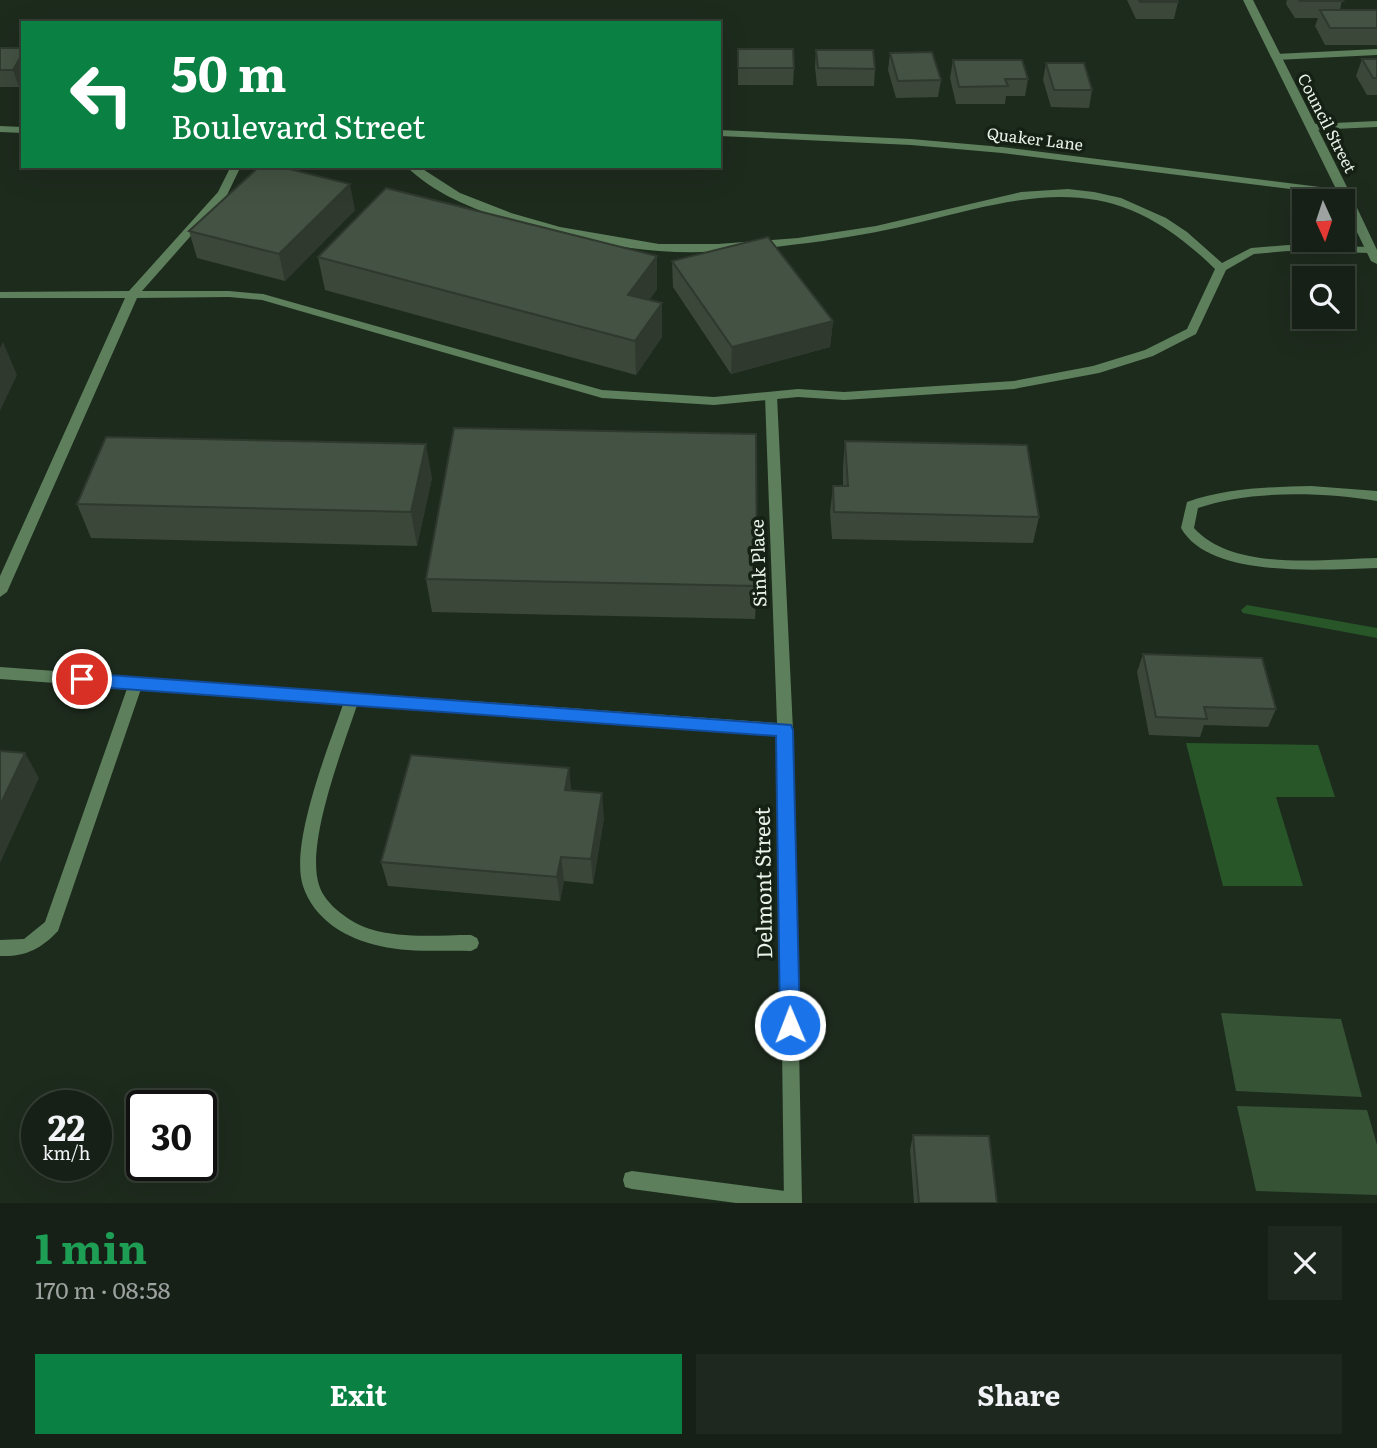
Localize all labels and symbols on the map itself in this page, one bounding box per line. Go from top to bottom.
street label: Council Street [1293,69,1364,177]
street label: Quaker Lane [986,120,1085,156]
north arrow [1292,189,1354,252]
street label: Sink Place [742,519,773,607]
pin [52,649,112,709]
street label: Delmont Street [745,806,778,959]
position arrow [753,988,827,1062]
speed limit sign: 30 [126,1090,217,1181]

